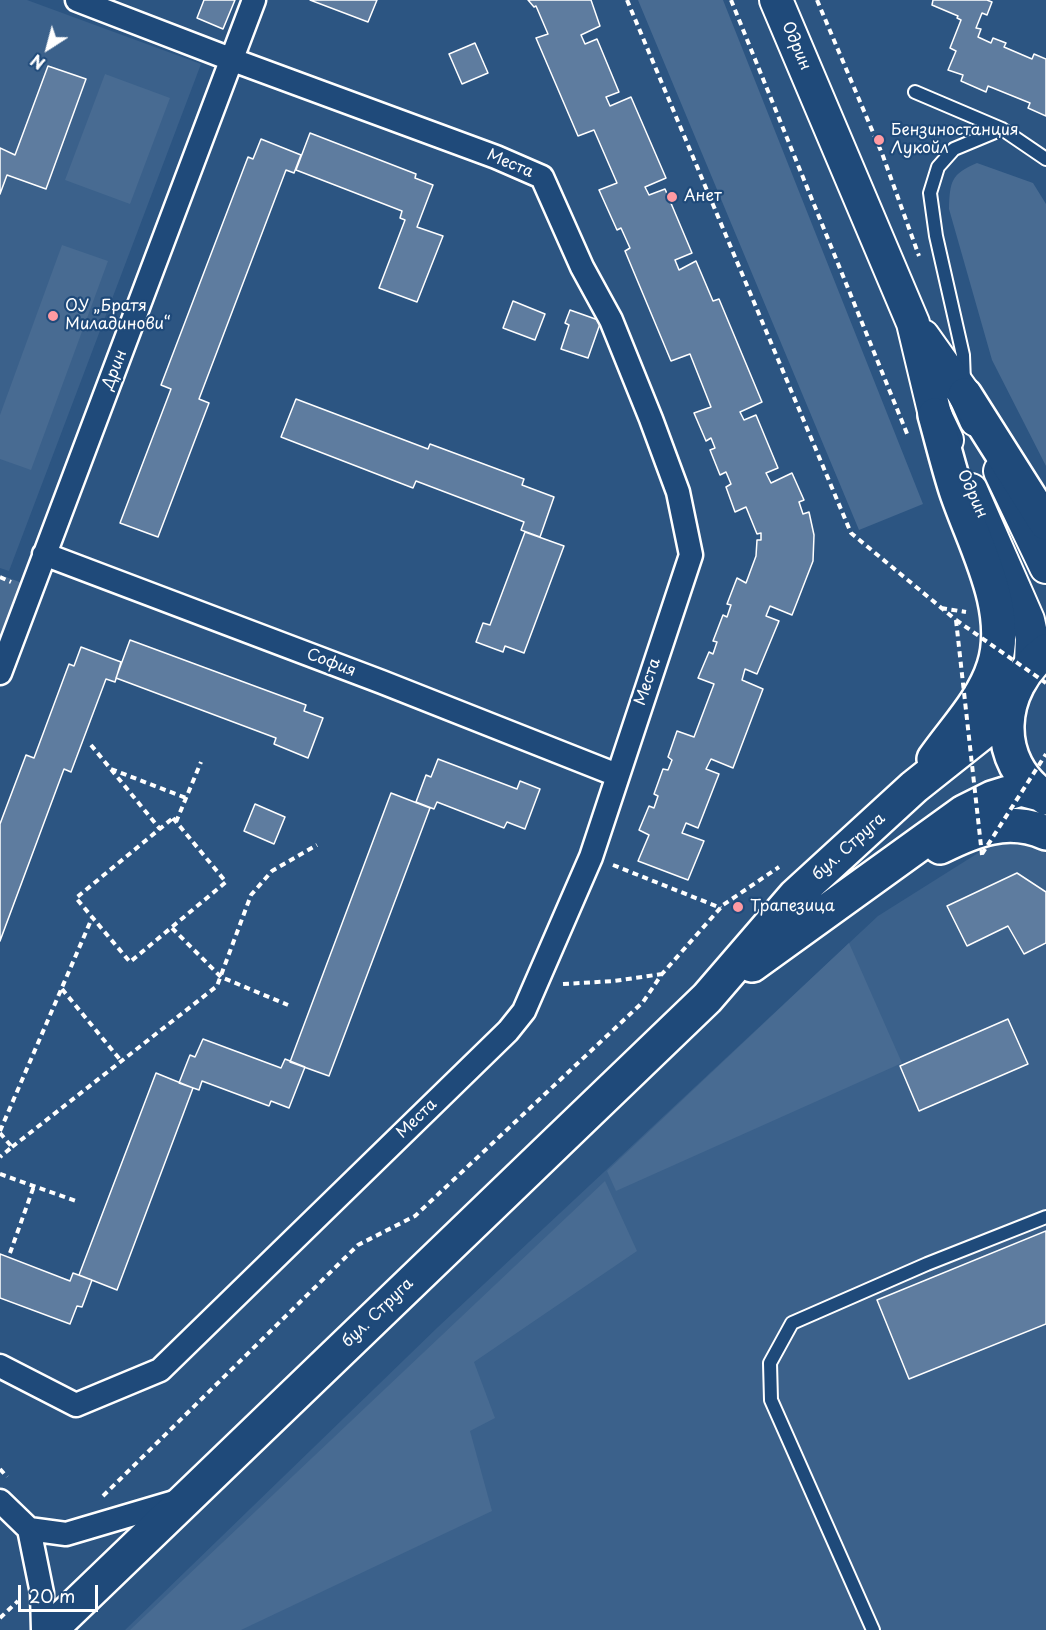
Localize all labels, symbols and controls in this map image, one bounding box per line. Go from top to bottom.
north arrow [18,18,78,78]
street label: Одрин [777,19,815,73]
text: N [25,49,50,76]
place label: Бензиностанция Лукойл [891,121,1019,159]
marker: Бензиностанция Лукойл [872,133,886,147]
street label: Места [484,146,536,182]
place label: Анет [684,187,722,207]
marker: Анет [665,190,679,204]
place label: ОУ „Братя Миладинови“ [65,297,170,335]
marker: ОУ „Братя Миладинови“ [46,309,60,323]
street label: Дрин [99,347,131,393]
street label: Одрин [953,467,991,521]
street label: София [304,645,358,681]
street label: Места [631,656,665,708]
street label: бул. Струга [809,809,889,885]
place label: Трапезица [750,897,835,917]
marker: Трапезица [731,900,745,914]
street label: Места [393,1095,441,1143]
street label: бул. Струга [338,1274,418,1352]
scale bar [21,1573,100,1611]
text: 20 m [29,1582,75,1609]

